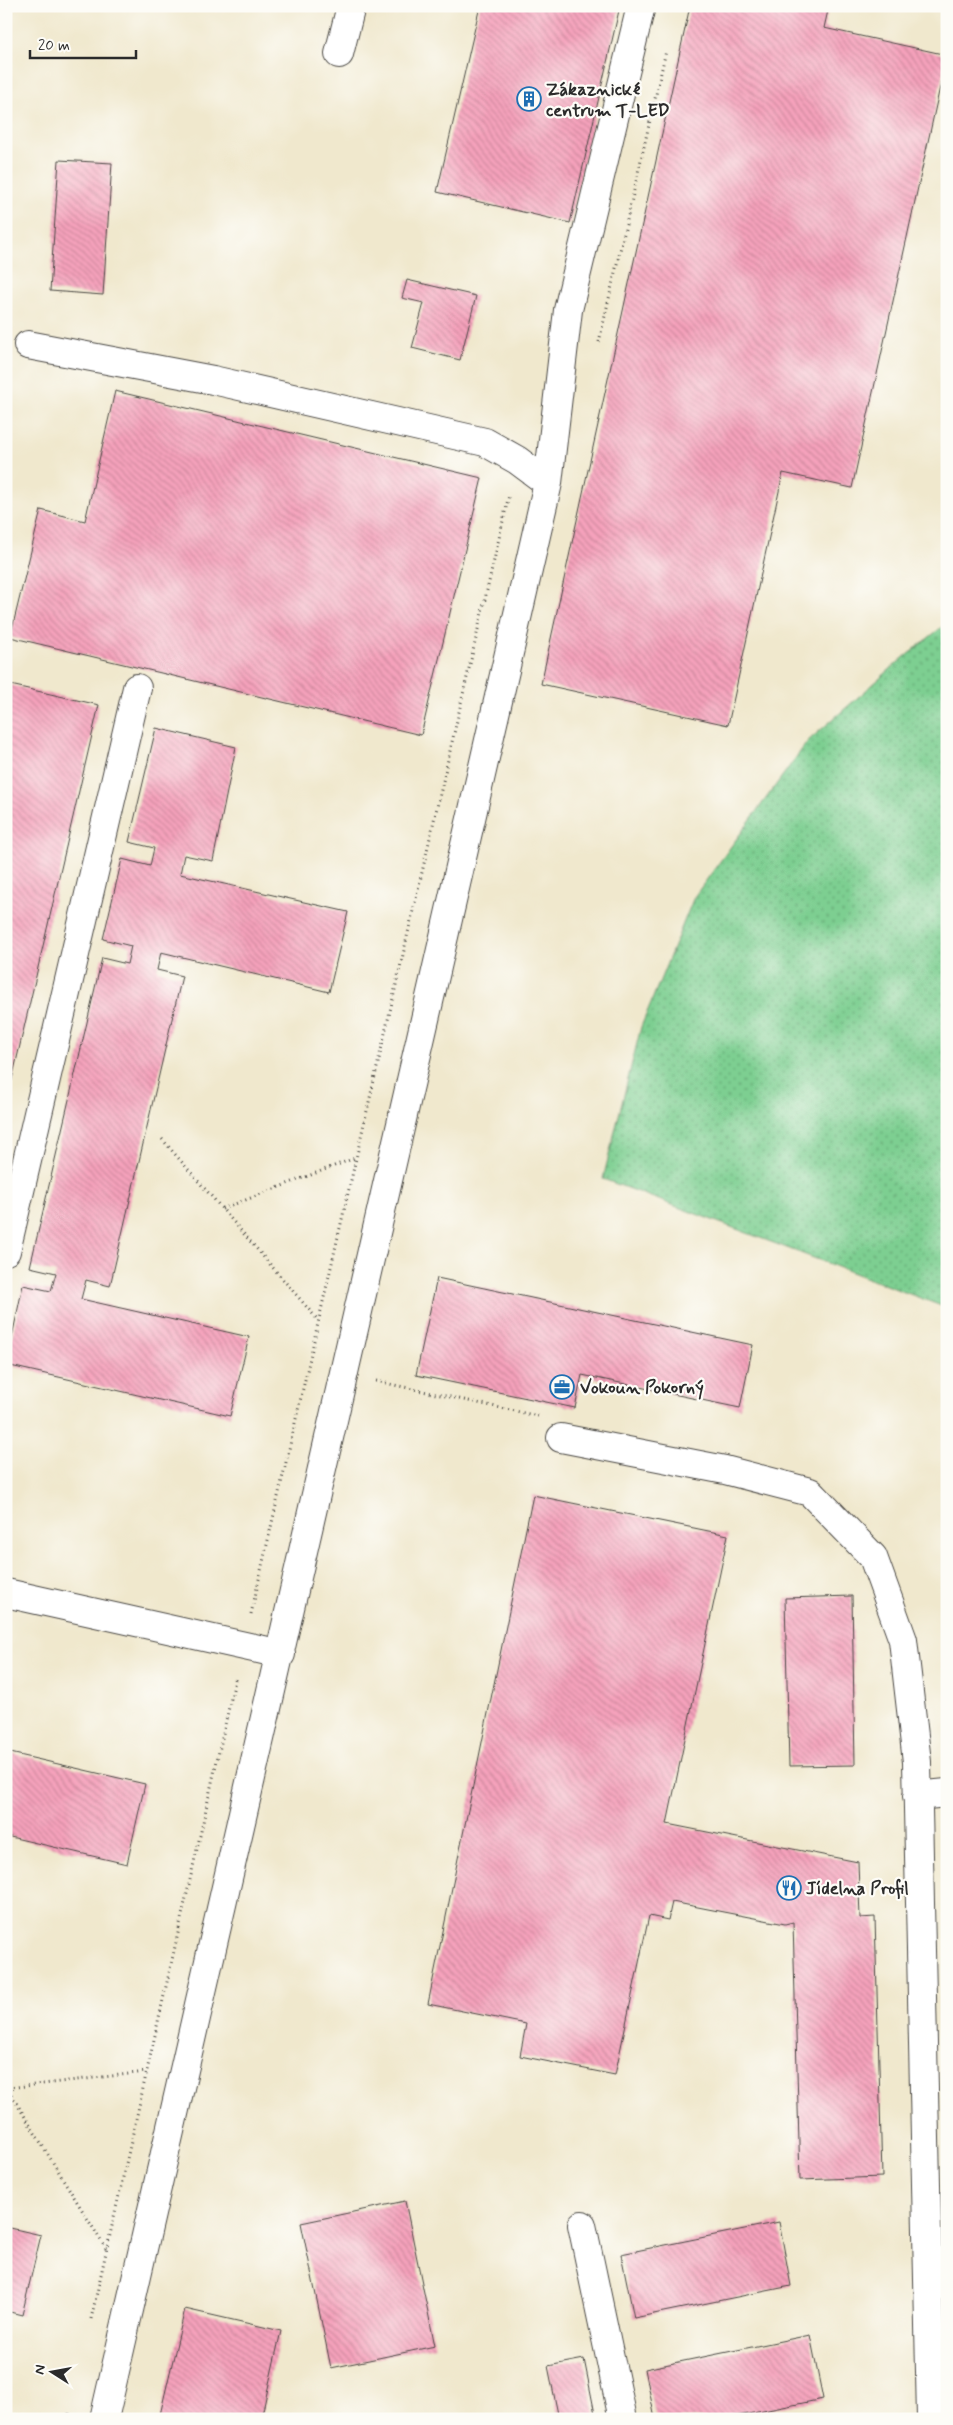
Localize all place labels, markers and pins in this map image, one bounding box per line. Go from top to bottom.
place label: Zákaznické centrum T-LED [546,78,670,123]
building icon: Zákaznické centrum T-LED [516,86,542,112]
office icon: Vokoun Pokorný [549,1374,575,1400]
place label: Vokoun Pokorný [580,1376,704,1400]
restaurant icon: Jídelna Profil [776,1875,802,1901]
place label: Jídelna Profil [806,1877,909,1901]

